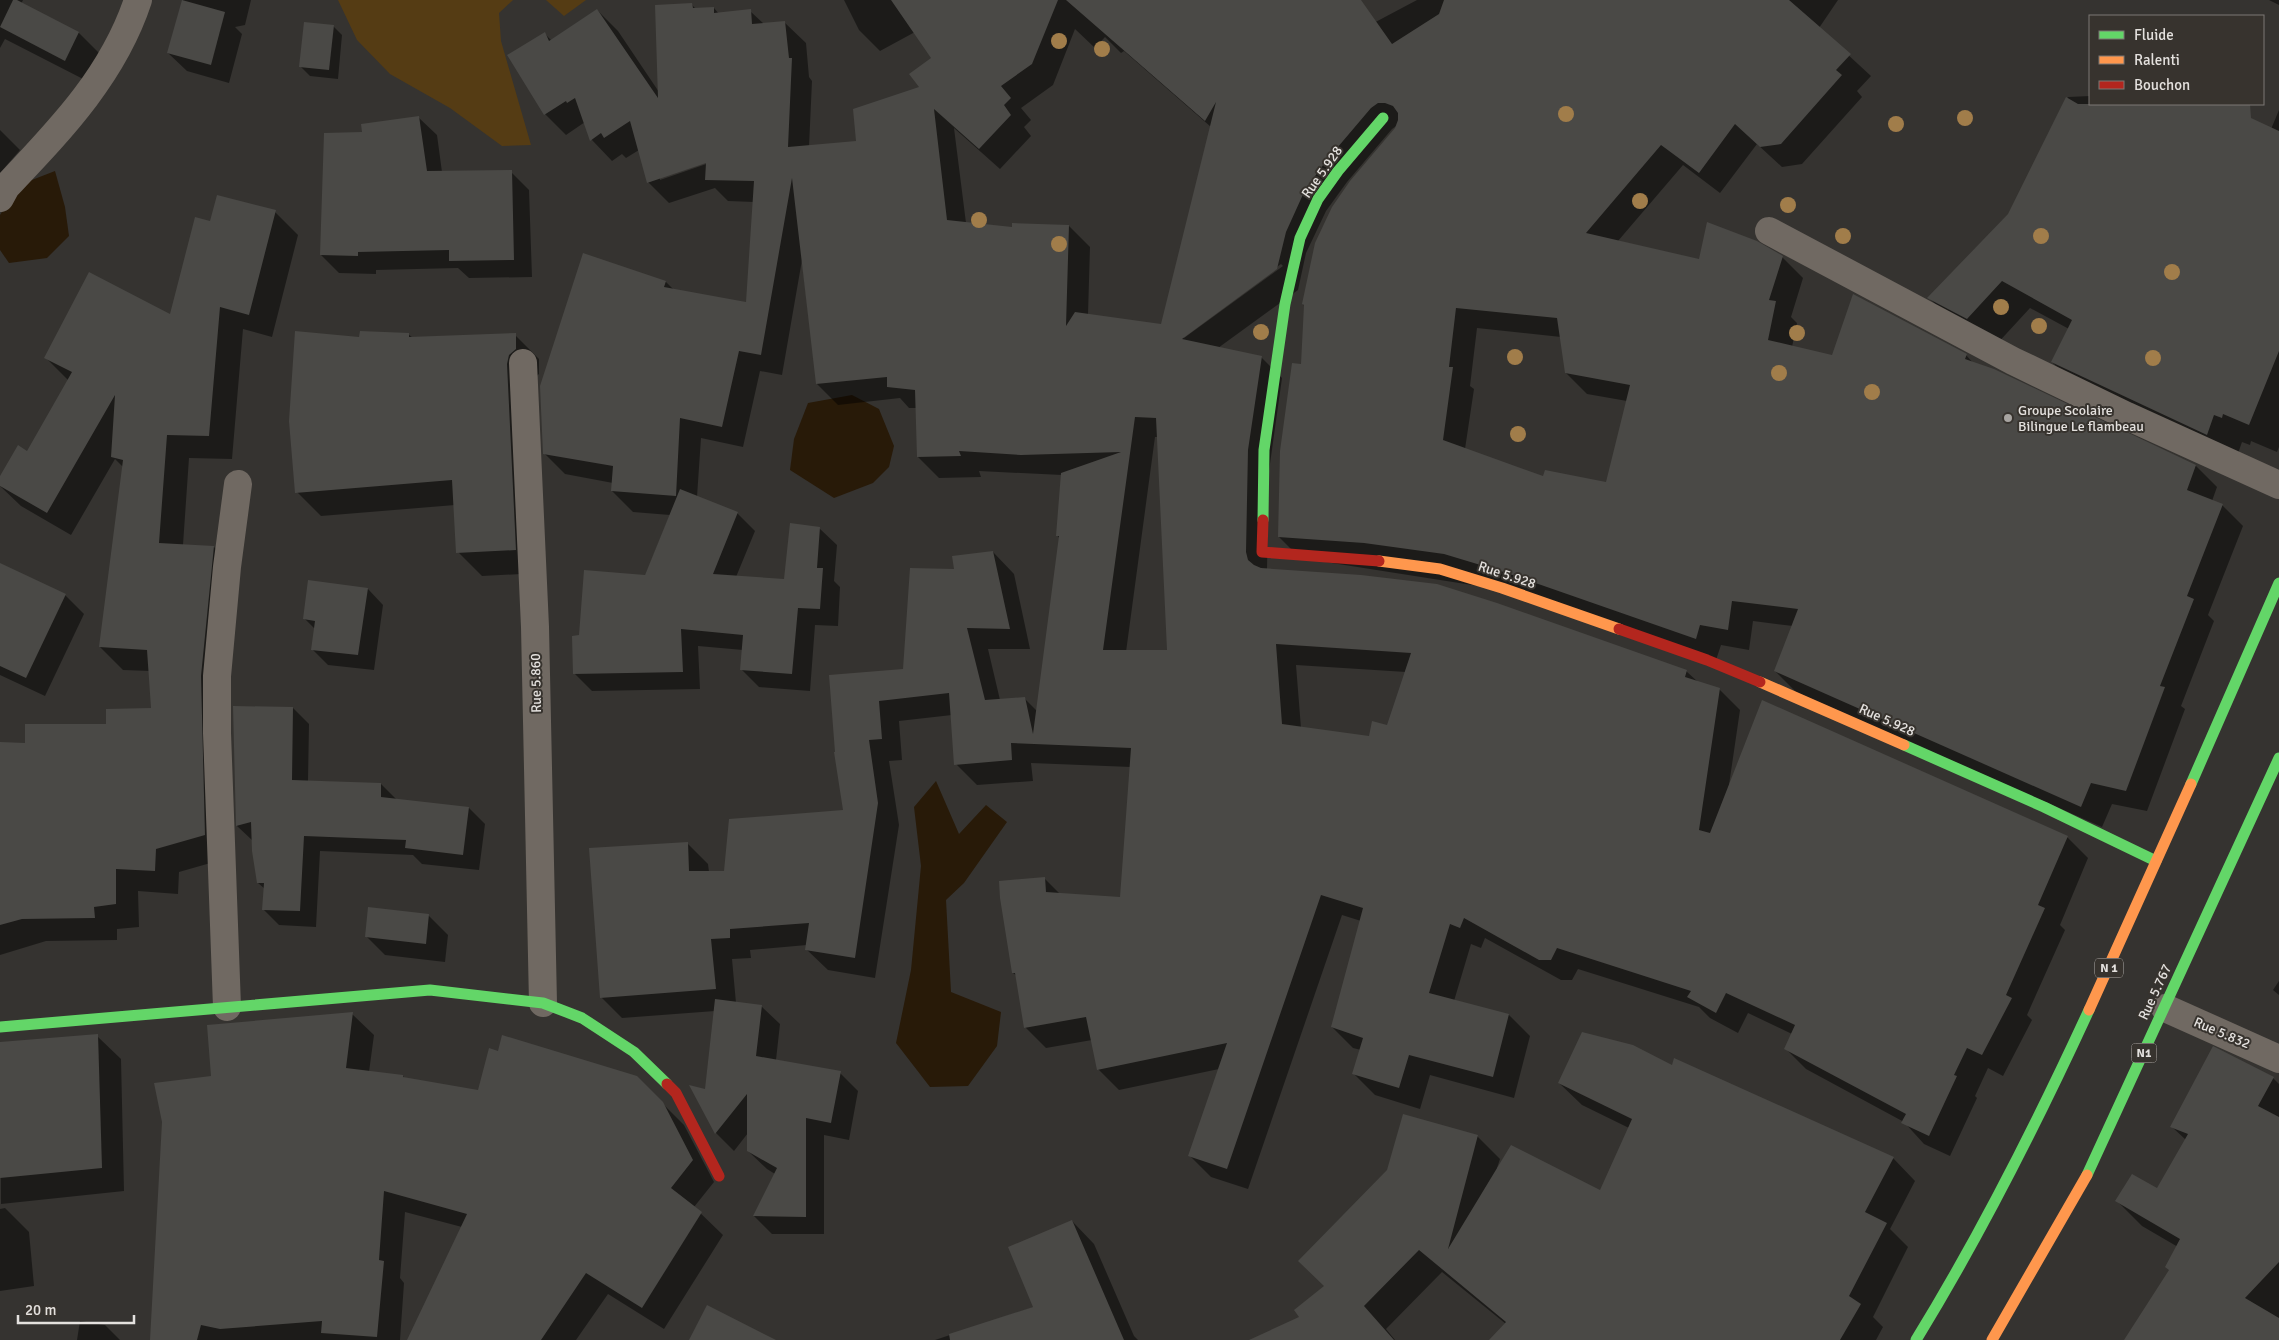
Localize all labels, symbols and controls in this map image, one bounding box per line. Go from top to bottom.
legend [2089,15,2264,105]
text: Fluide [2134,26,2174,44]
text: Ralenti [2134,51,2180,69]
text: Bouchon [2134,76,2190,94]
street label: Rue 5.928 [1298,143,1346,201]
place label: Groupe Scolaire Bilingue Le flambeau [2018,402,2144,435]
marker: Groupe Scolaire Bilingue Le flambeau [2002,412,2014,424]
street label: Rue 5.928 [1476,558,1538,592]
street label: Rue 5.860 [527,653,545,713]
street label: Rue 5.928 [1856,700,1918,740]
road number: N 1 [2095,958,2123,978]
street label: Rue 5.767 [2135,961,2175,1023]
street label: Rue 5.832 [2191,1014,2253,1052]
road number: N1 [2132,1044,2156,1062]
scale bar [18,1292,134,1324]
text: 20 m [25,1301,56,1319]

